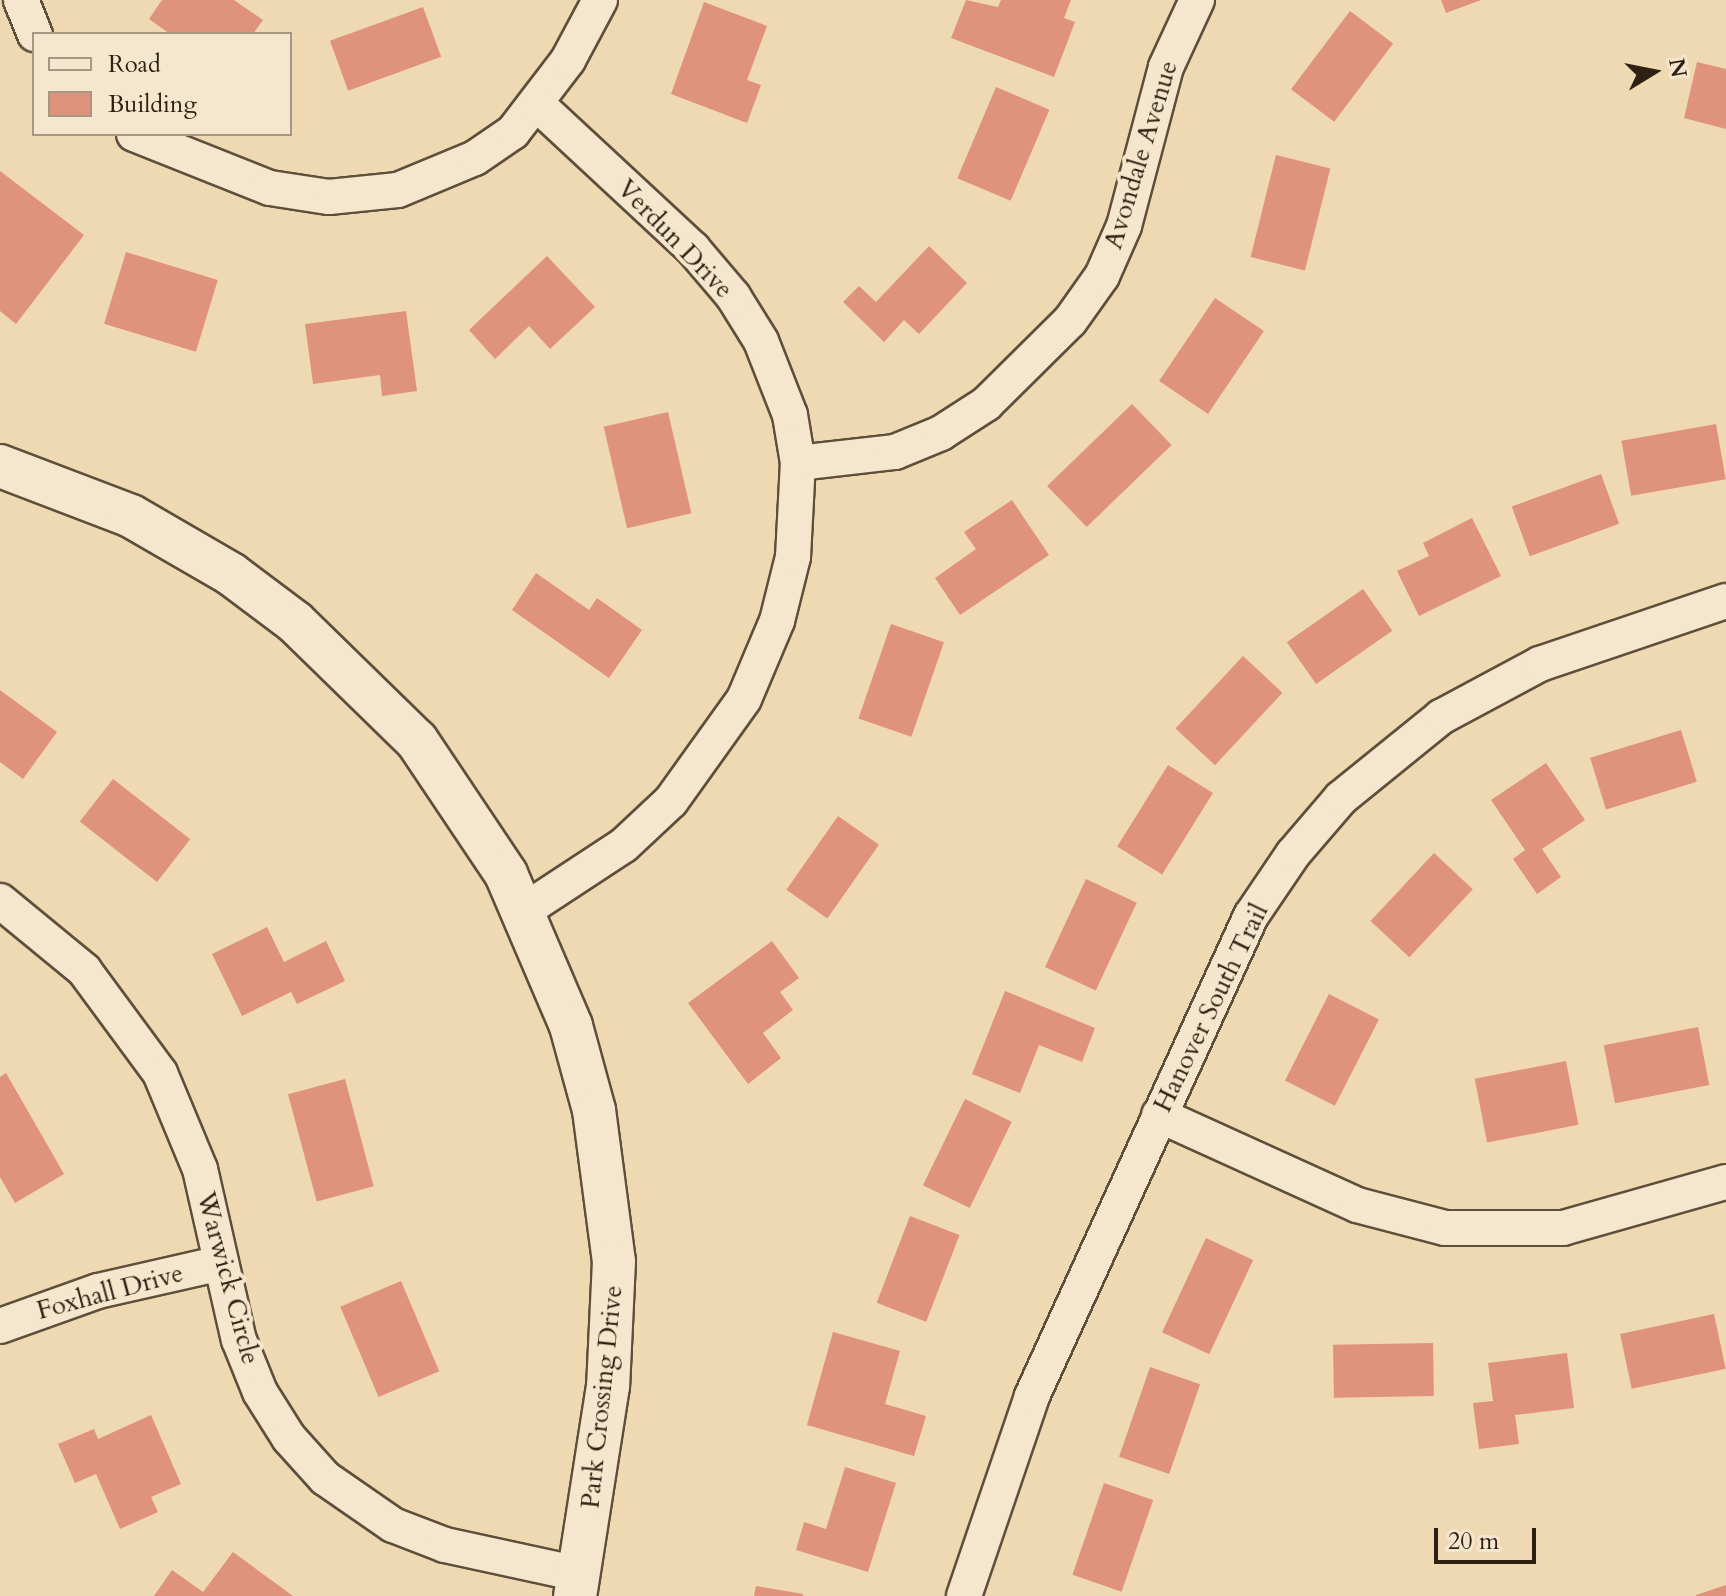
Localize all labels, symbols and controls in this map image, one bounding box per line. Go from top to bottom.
legend [32,32,292,136]
north arrow [1614,32,1694,112]
text: Road [108,48,161,81]
text: N [1661,56,1694,80]
street label: Avondale Avenue [1098,57,1184,253]
text: Building [108,88,197,121]
street label: Verdun Drive [611,173,739,305]
street label: Hanover South Trail [1147,899,1275,1117]
street label: Warwick Circle [190,1188,266,1368]
street label: Foxhall Drive [33,1257,187,1327]
street label: Park Crossing Drive [575,1284,629,1510]
scale bar [1438,1512,1540,1562]
text: 20 m [1448,1525,1499,1558]

